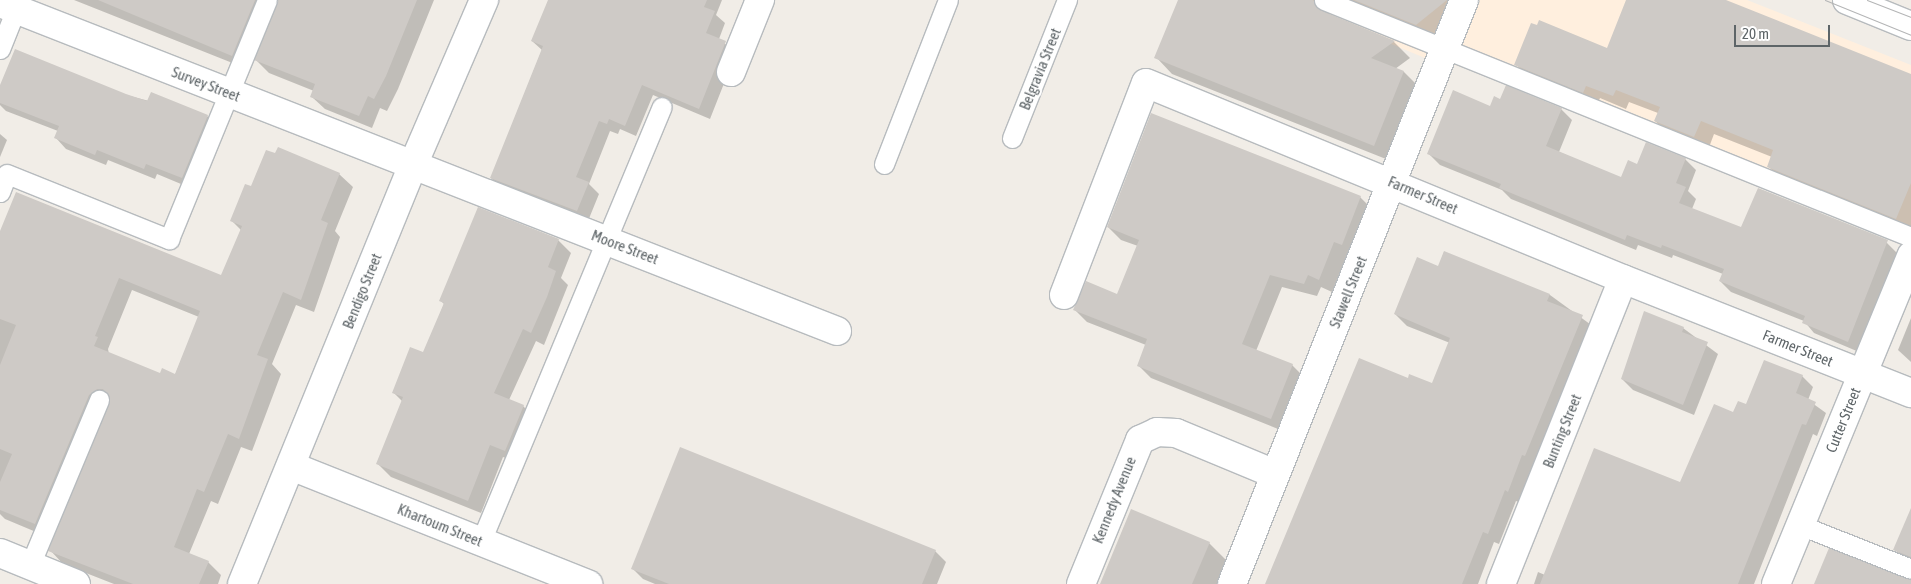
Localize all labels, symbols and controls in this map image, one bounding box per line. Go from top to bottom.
scale bar [1736,15,1832,47]
street label: Belgravia Street [1015,25,1065,113]
text: 20 m [1742,25,1769,42]
street label: Survey Street [169,63,243,105]
street label: Farmer Street [1385,172,1461,218]
street label: Moore Street [589,226,661,268]
street label: Bendigo Street [339,251,385,331]
street label: Stawell Street [1325,253,1371,331]
street label: Farmer Street [1760,326,1836,370]
street label: Cutter Street [1822,385,1864,455]
street label: Bunting Street [1539,391,1585,471]
street label: Kennedy Avenue [1088,454,1140,546]
street label: Khartoum Street [395,500,485,550]

